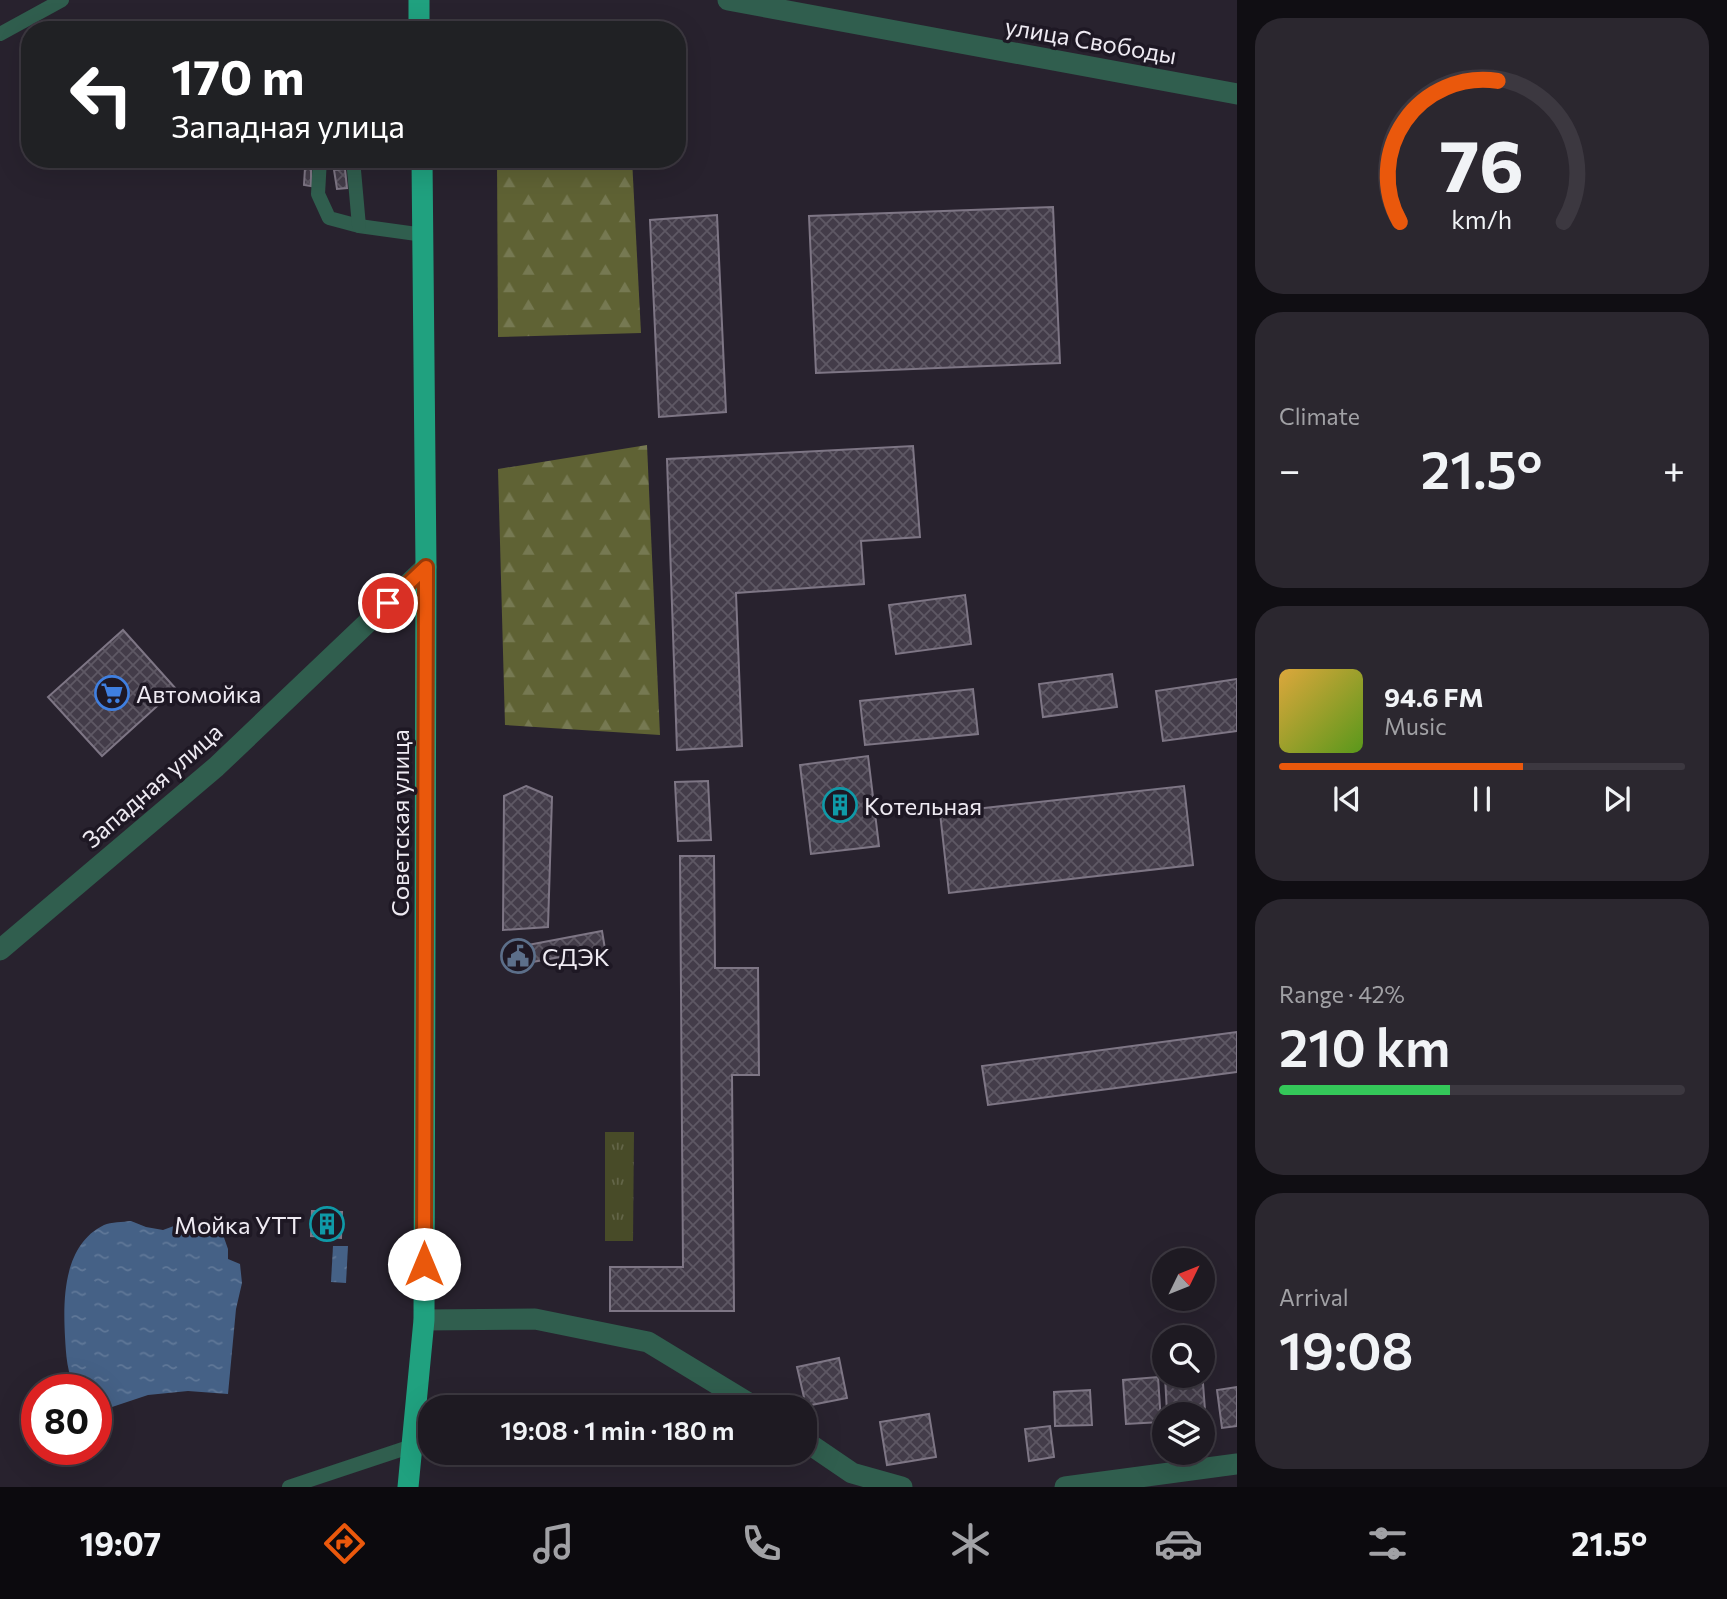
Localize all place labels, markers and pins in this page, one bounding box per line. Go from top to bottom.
pin [358,573,418,633]
supermarket icon: Автомойка [93,674,131,712]
place label: Автомойка [136,679,261,708]
building icon: Котельная [821,786,859,824]
place label: Котельная [864,791,982,820]
public building icon: СДЭК [499,937,537,975]
place label: СДЭК [542,942,610,971]
building icon: Мойка УТТ [308,1205,346,1243]
place label: Мойка УТТ [174,1210,302,1239]

